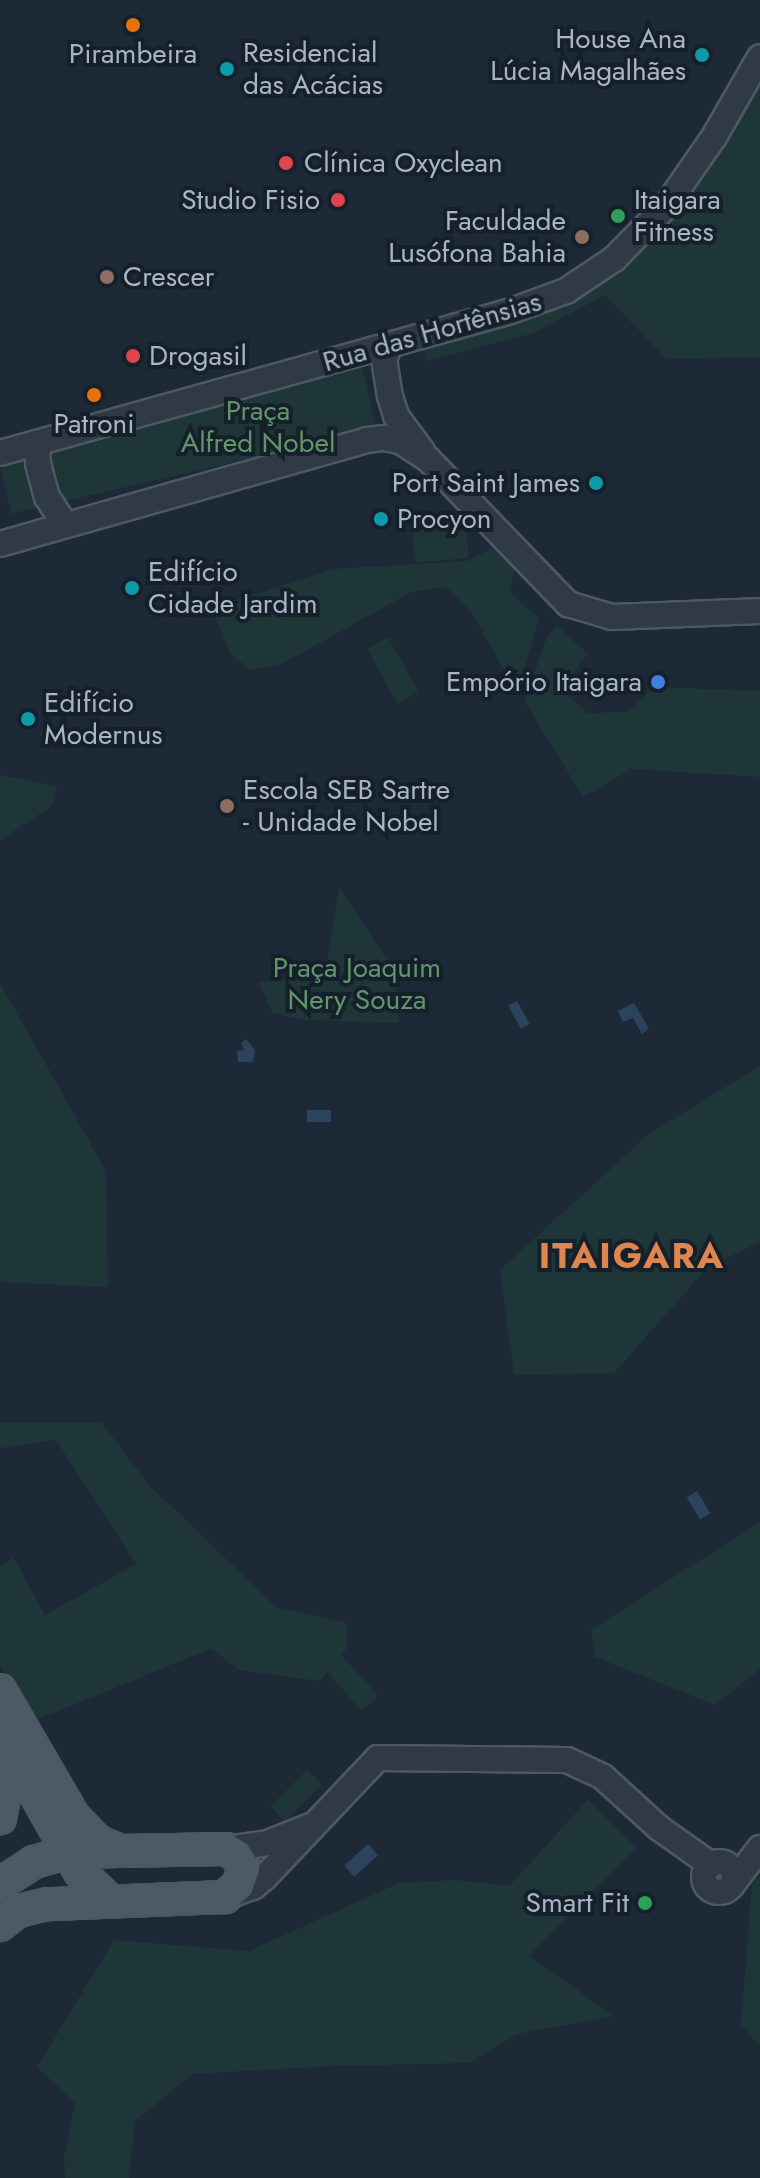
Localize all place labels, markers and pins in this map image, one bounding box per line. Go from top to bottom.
marker: Pirambeira [124,16,142,34]
place label: House Ana Lúcia Magalhães [490,22,686,88]
place label: Residencial das Acácias [243,36,383,102]
place label: Pirambeira [69,37,197,71]
marker: House Ana Lúcia Magalhães [693,46,711,64]
marker: Residencial das Acácias [218,60,236,78]
place label: Clínica Oxyclean [304,146,503,180]
marker: Clínica Oxyclean [275,152,297,174]
place label: Studio Fisio [181,183,320,217]
place label: Itaigara Fitness [634,183,721,249]
marker: Studio Fisio [327,189,349,211]
place label: Faculdade Lusófona Bahia [388,204,566,270]
marker: Itaigara Fitness [609,207,627,225]
marker: Faculdade Lusófona Bahia [573,228,591,246]
place label: Crescer [123,260,214,294]
marker: Crescer [98,268,116,286]
place label: Drogasil [149,339,247,373]
marker: Drogasil [124,347,142,365]
marker: Patroni [85,386,103,404]
place label: Patroni [53,407,135,441]
place label: Port Saint James [392,466,580,500]
marker: Port Saint James [587,474,605,492]
place label: Procyon [397,502,492,536]
marker: Procyon [372,510,390,528]
place label: Edifício Cidade Jardim [148,555,318,621]
marker: Edifício Cidade Jardim [123,579,141,597]
place label: Empório Itaigara [446,665,642,699]
marker: Empório Itaigara [649,673,667,691]
place label: Edifício Modernus [44,686,163,752]
marker: Edifício Modernus [19,710,37,728]
place label: Escola SEB Sartre - Unidade Nobel [243,773,450,839]
marker: Escola SEB Sartre - Unidade Nobel [218,797,236,815]
place label: Smart Fit [526,1886,629,1920]
marker: Smart Fit [636,1894,654,1912]

